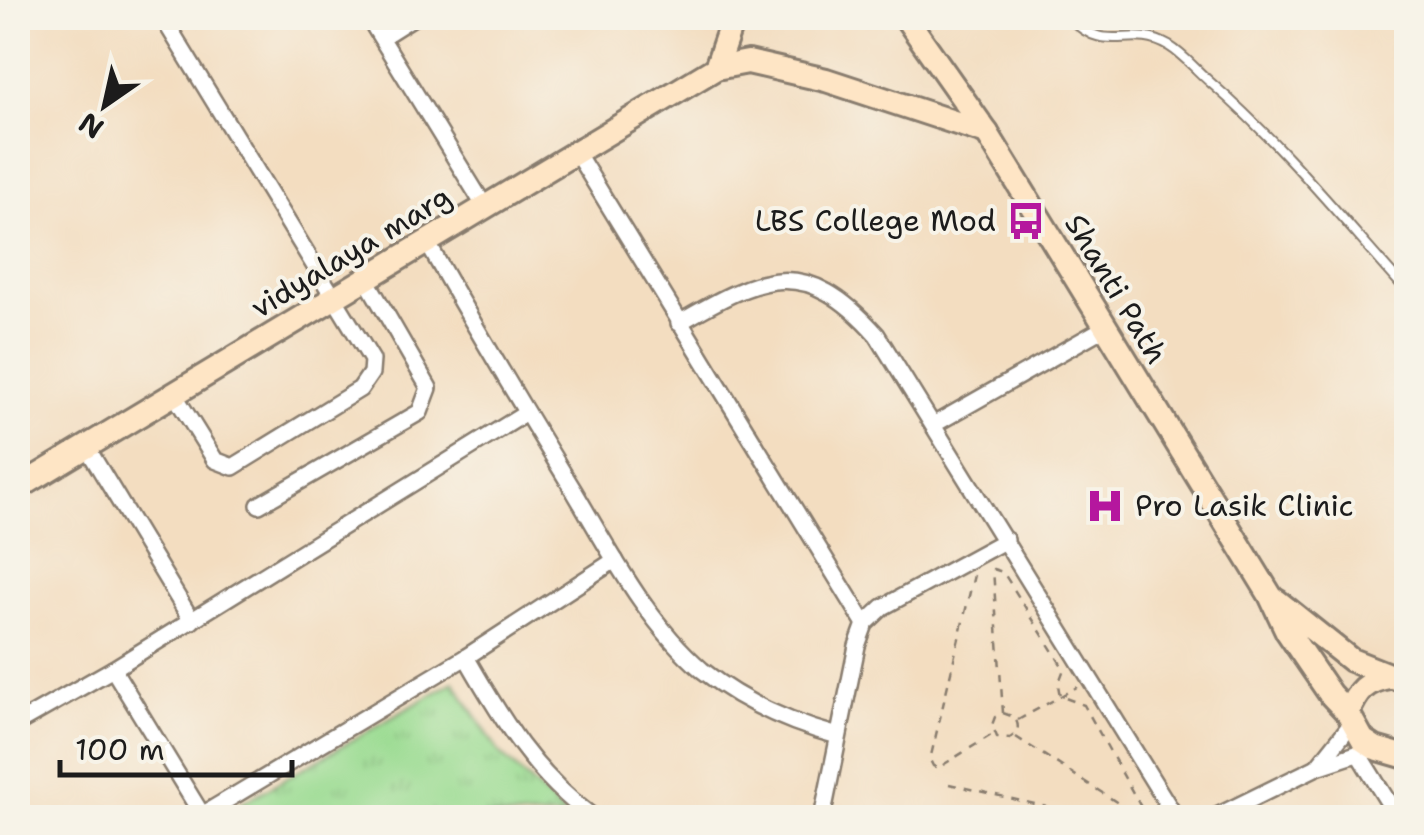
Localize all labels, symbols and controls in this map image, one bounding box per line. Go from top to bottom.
north arrow [55,55,155,155]
text: N [71,104,111,148]
street label: vidyalaya marg [243,176,458,328]
place label: LBS College Mod [755,200,996,241]
bus stop icon: LBS College Mod [1005,200,1047,242]
street label: Shanti Path [1055,206,1177,372]
hospital icon: Pro Lasik Clinic [1084,485,1126,527]
place label: Pro Lasik Clinic [1135,485,1354,526]
scale bar [60,715,292,777]
text: 100 m [75,729,165,770]

